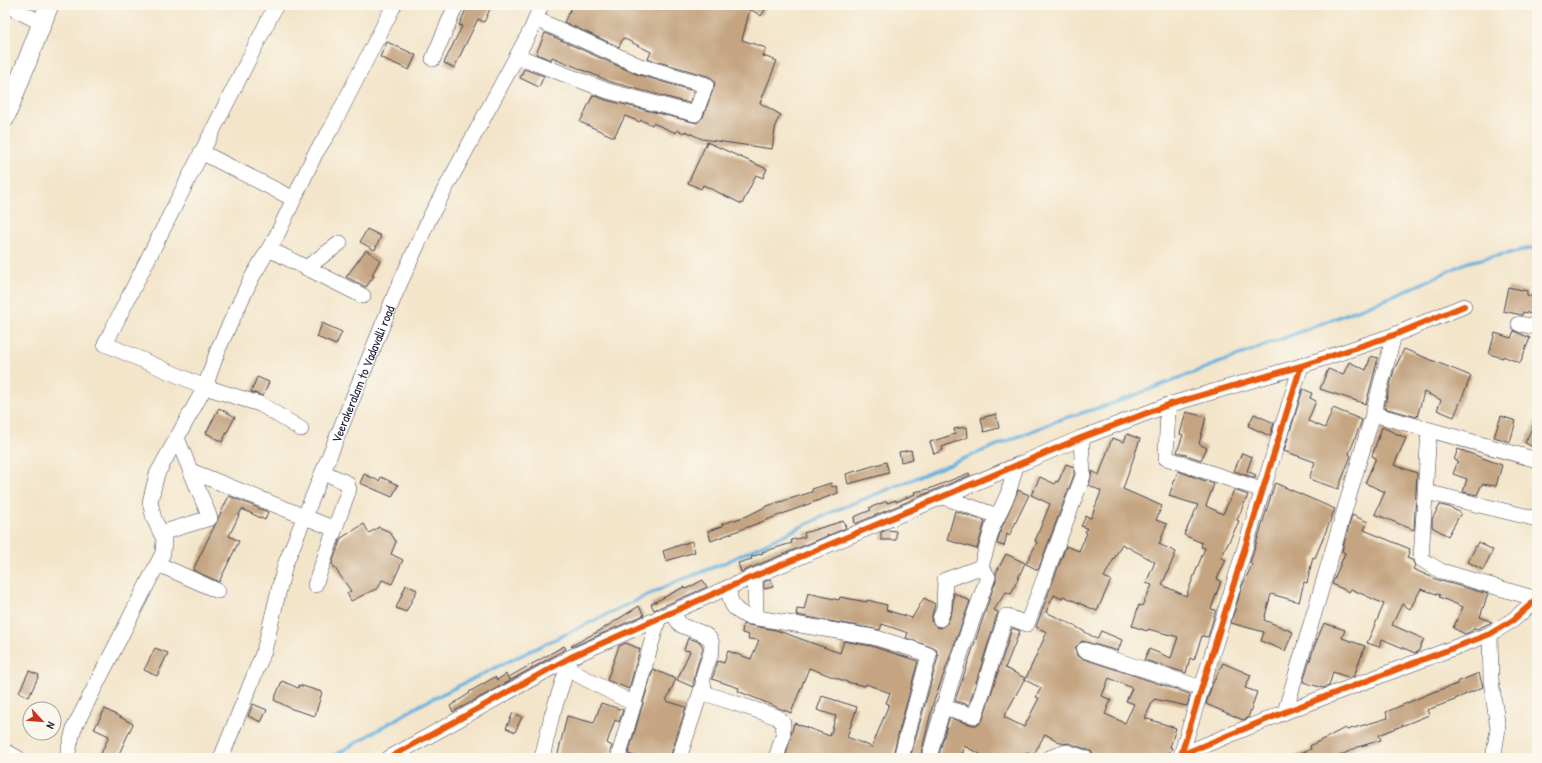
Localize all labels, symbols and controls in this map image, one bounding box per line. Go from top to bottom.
street label: Veerakeralam to Vadavalli road [327,303,399,445]
north arrow [22,701,62,741]
text: N [43,720,59,731]

